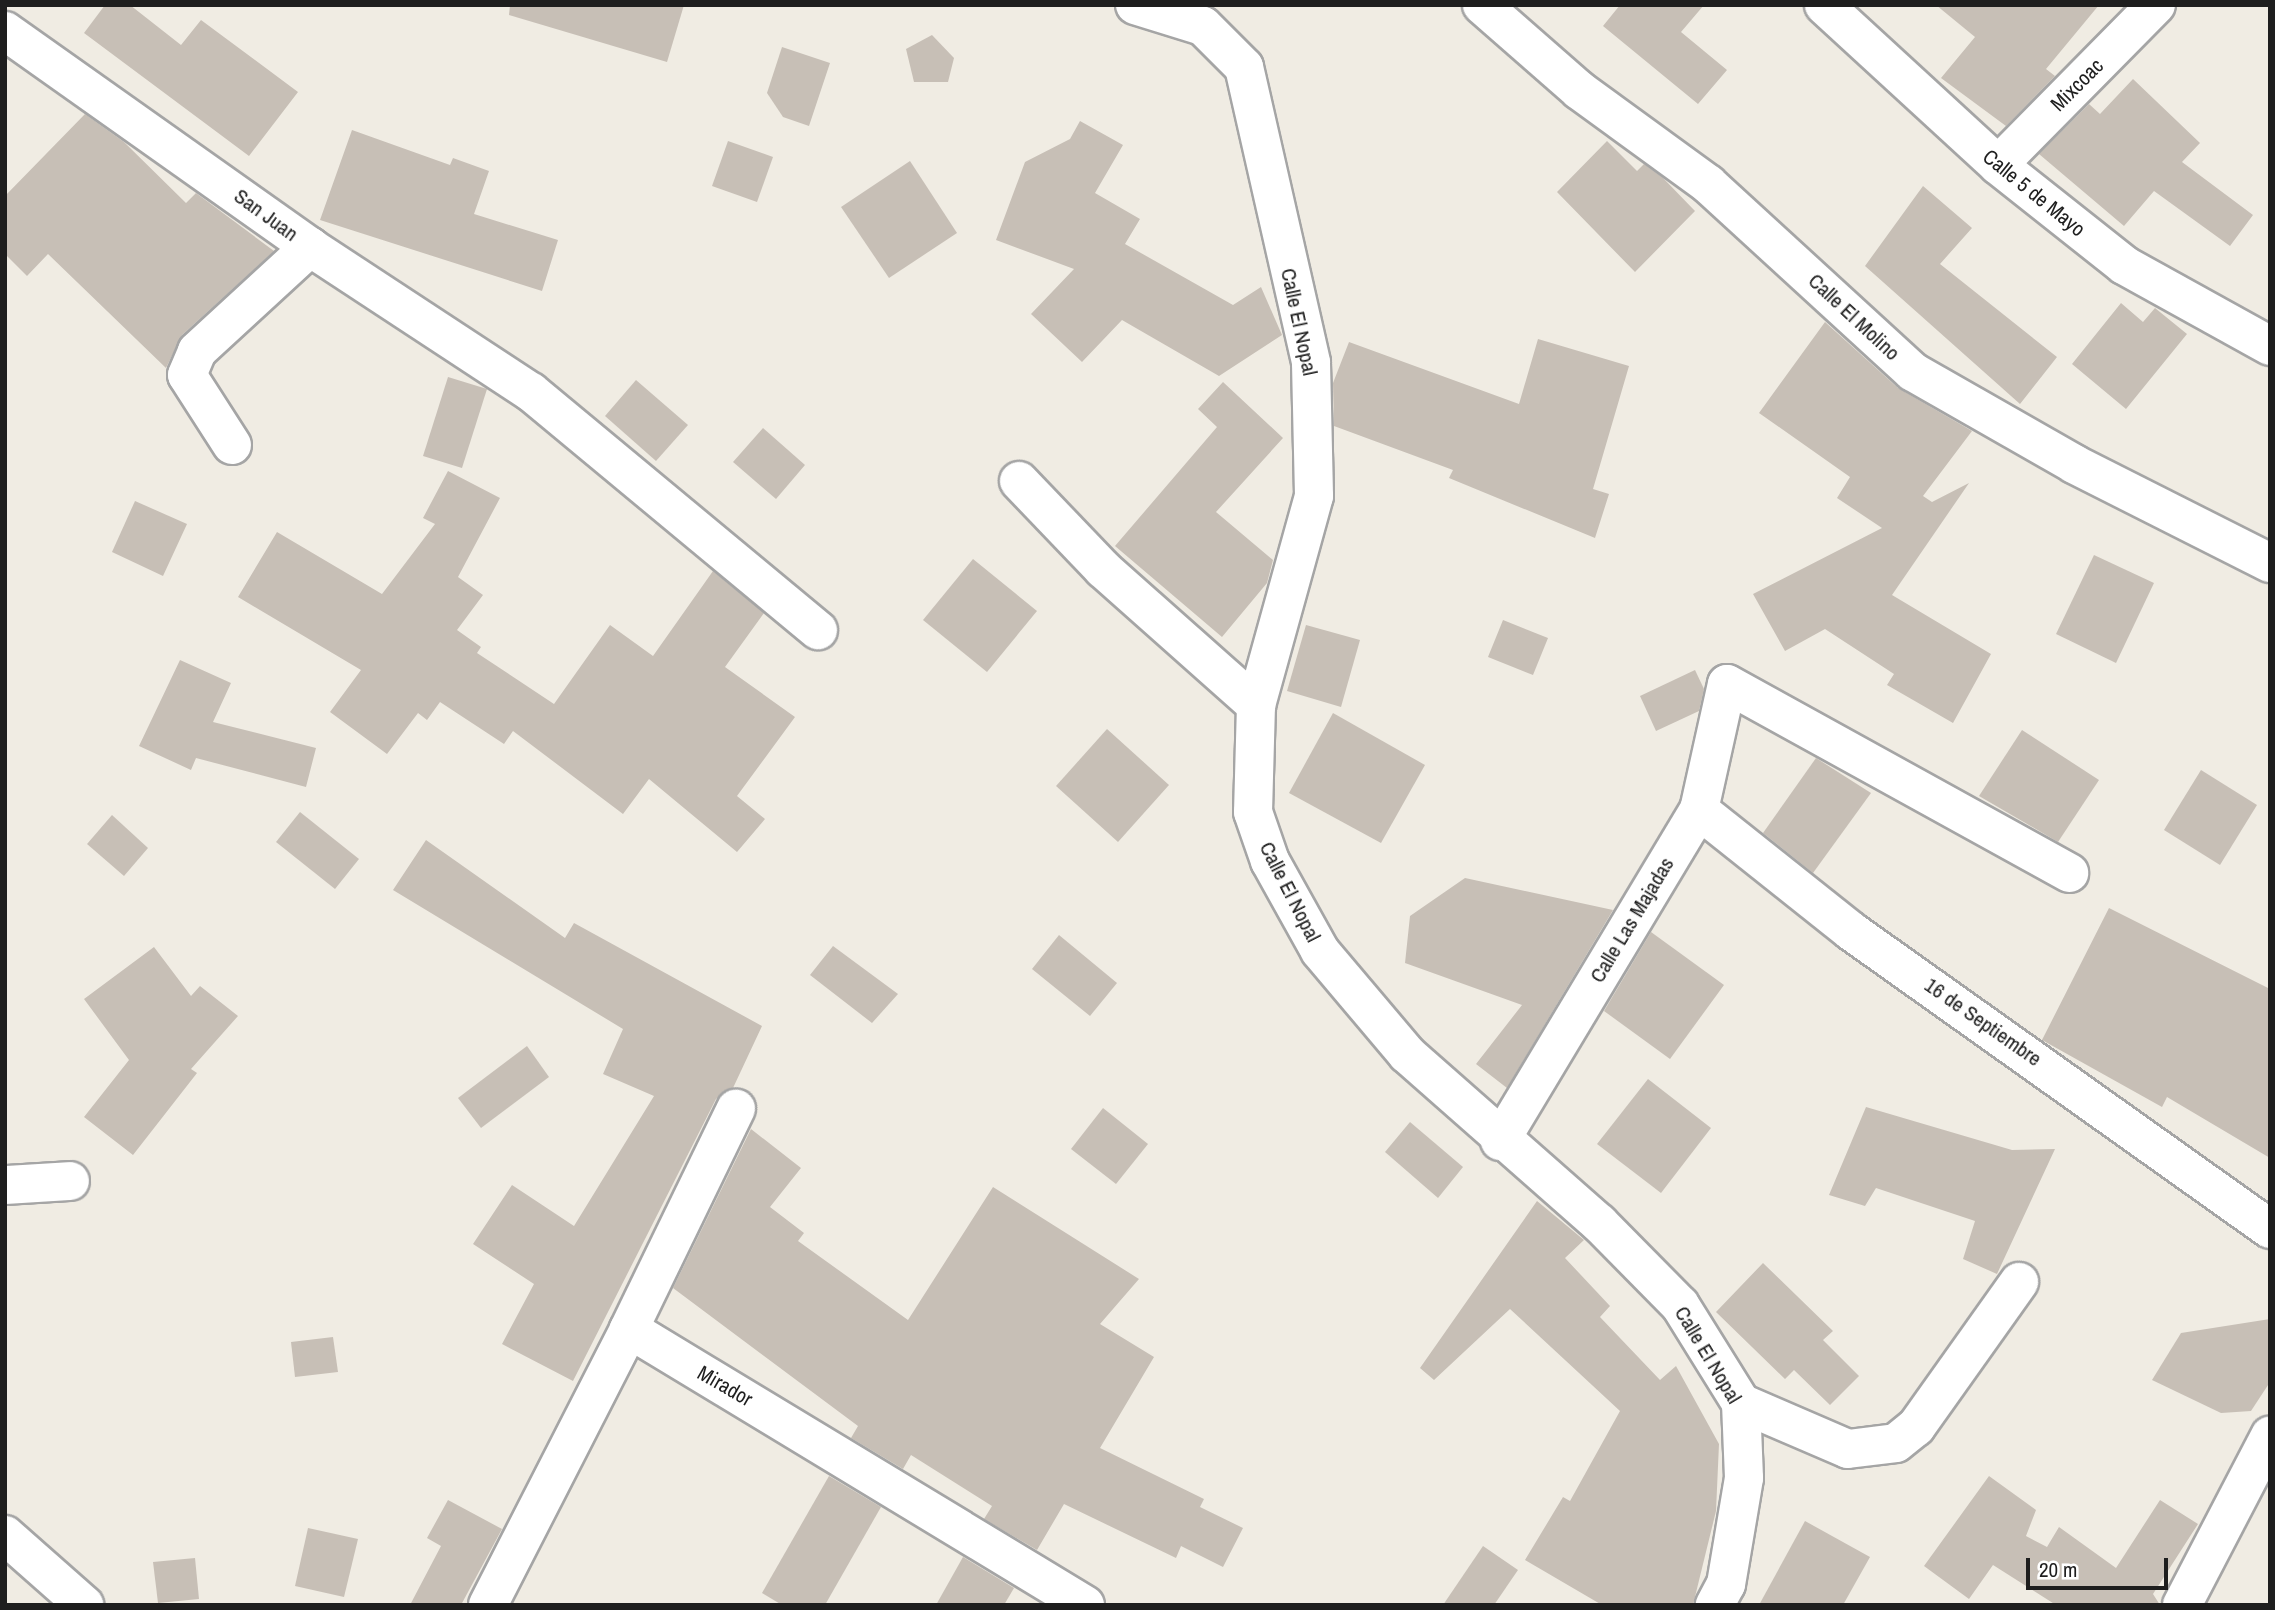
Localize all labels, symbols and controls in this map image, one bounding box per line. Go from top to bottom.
street label: Mixcoac [2045,53,2109,117]
street label: Calle 5 de Mayo [1978,144,2090,242]
street label: San Juan [229,183,303,247]
street label: Calle El Nopal [1275,266,1323,378]
street label: Calle El Molino [1803,268,1905,366]
street label: Calle El Nopal [1254,838,1326,946]
street label: Calle Las Majadas [1585,853,1679,987]
street label: 16 de Septiembre [1920,972,2046,1072]
street label: Calle El Nopal [1669,1302,1747,1408]
street label: Mirador [693,1360,757,1412]
scale bar [2030,1544,2172,1588]
text: 20 m [2039,1555,2077,1584]

